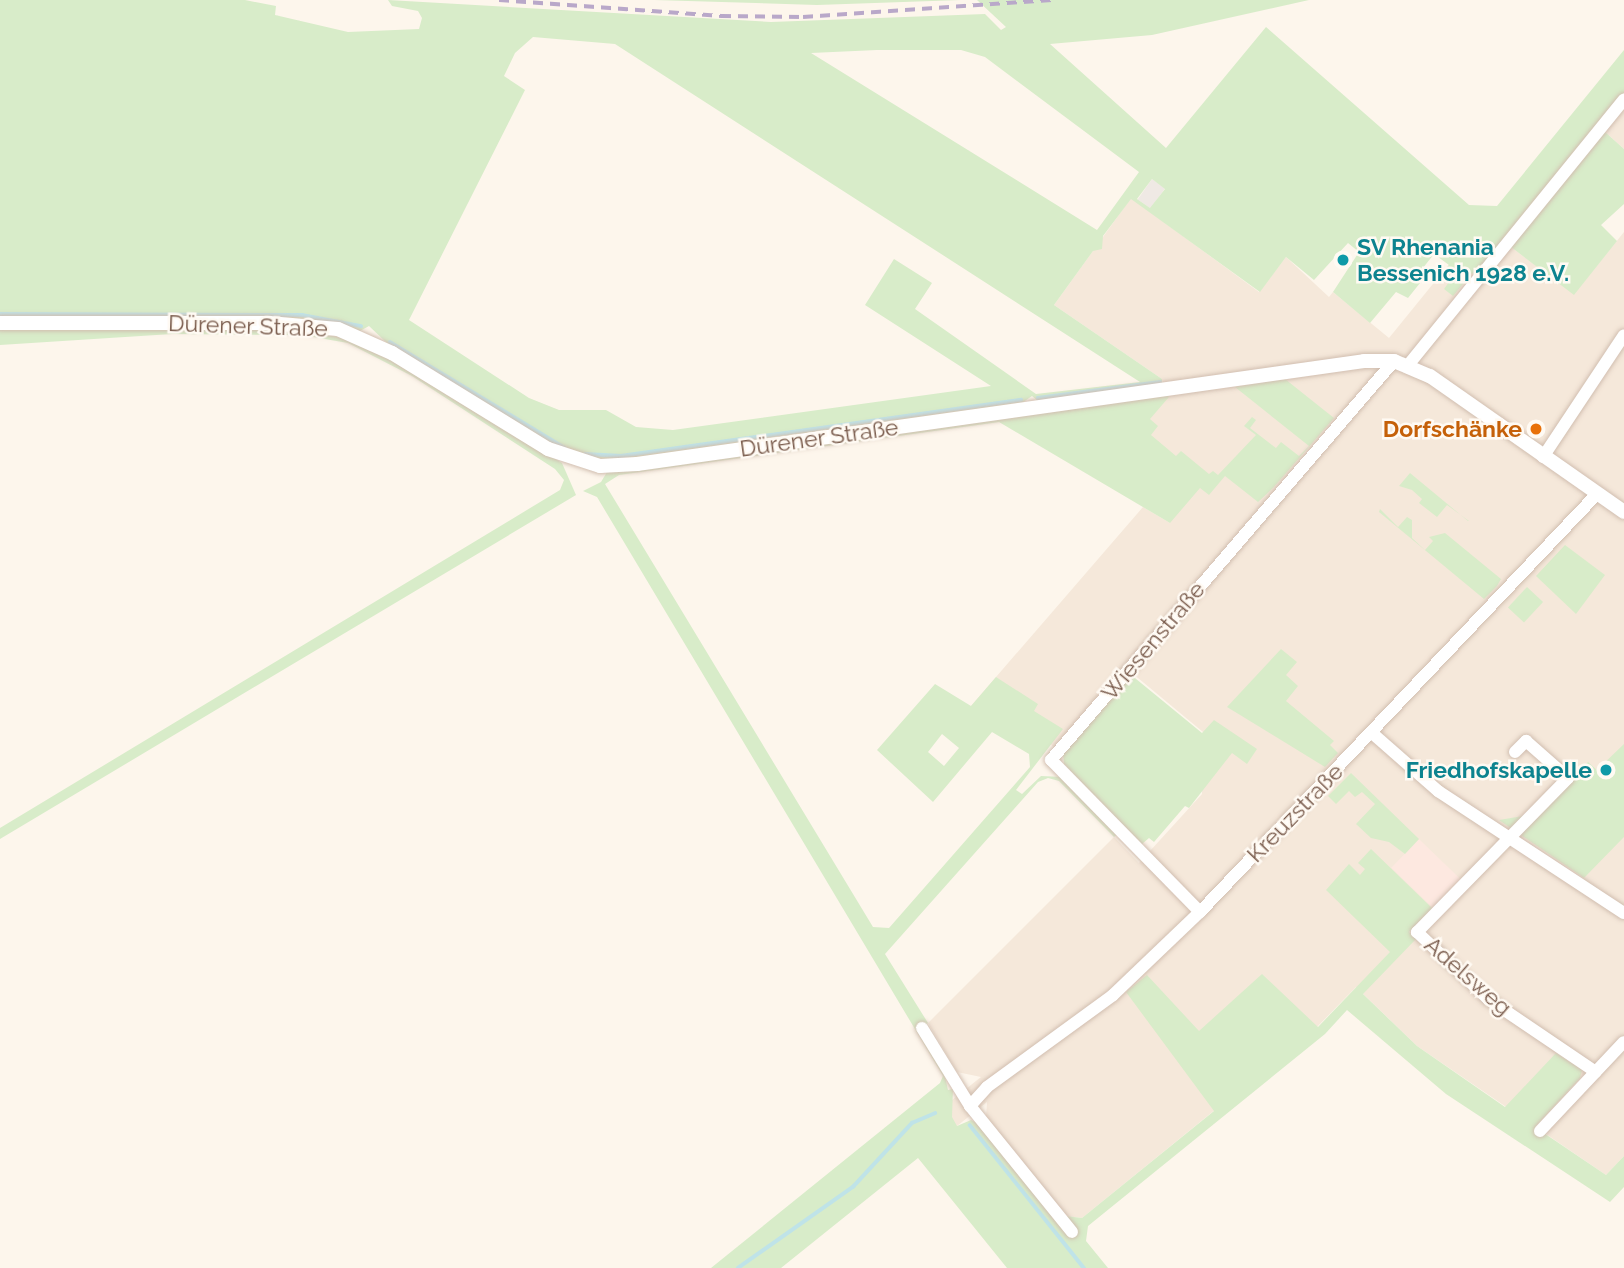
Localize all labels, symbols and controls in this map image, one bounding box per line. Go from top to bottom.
place label: SV Rhenania Bessenich 1928 e.V. [1357,233,1569,287]
marker: SV Rhenania Bessenich 1928 e.V. [1335,252,1351,268]
street label: Dürener Straße [167,309,329,343]
street label: Dürener Straße [738,413,900,463]
place label: Dorfschänke [1383,415,1522,443]
marker: Dorfschänke [1528,421,1544,437]
street label: Wiesenstraße [1095,576,1211,706]
place label: Friedhofskapelle [1406,756,1592,784]
street label: Kreuzstraße [1241,758,1349,868]
marker: Friedhofskapelle [1598,762,1614,778]
street label: Adelsweg [1419,931,1517,1021]

